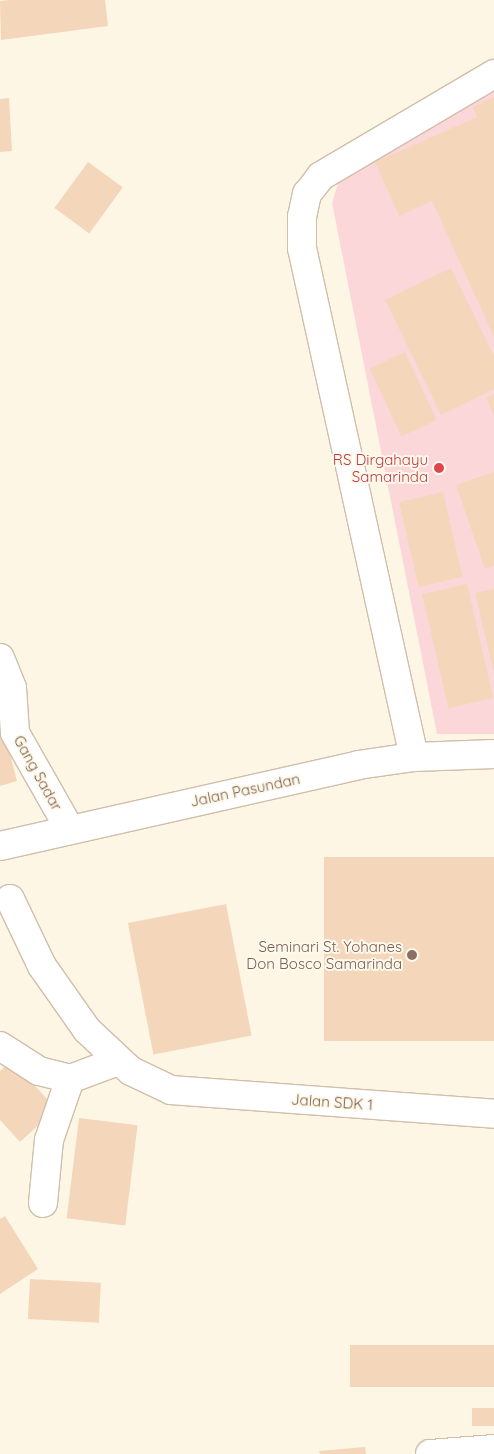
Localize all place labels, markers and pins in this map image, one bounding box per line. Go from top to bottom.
place label: RS Dirgahayu Samarinda [333,450,428,485]
marker: RS Dirgahayu Samarinda [432,461,446,475]
place label: Seminari St. Yohanes Don Bosco Samarinda [246,937,402,972]
marker: Seminari St. Yohanes Don Bosco Samarinda [406,949,418,961]

